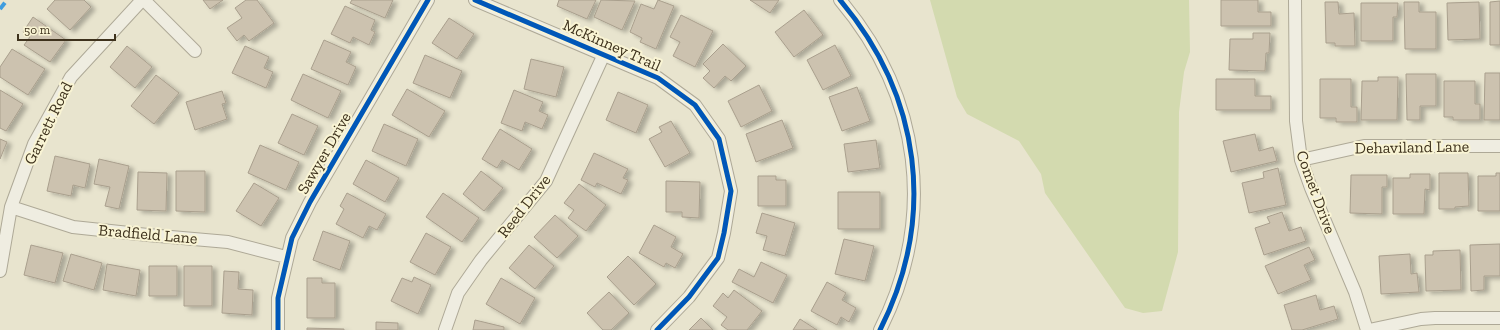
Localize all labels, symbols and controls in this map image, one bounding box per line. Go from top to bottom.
street label: McKinney Trail [560,15,664,75]
scale bar [18,16,115,42]
text: 50 m [24,23,51,37]
street label: Garrett Road [20,78,76,167]
street label: Sawyer Drive [293,109,355,197]
street label: Dehaviland Lane [1355,137,1469,157]
street label: Comet Drive [1292,148,1340,236]
street label: Reed Drive [493,171,555,241]
street label: Bradfield Lane [98,220,198,248]

